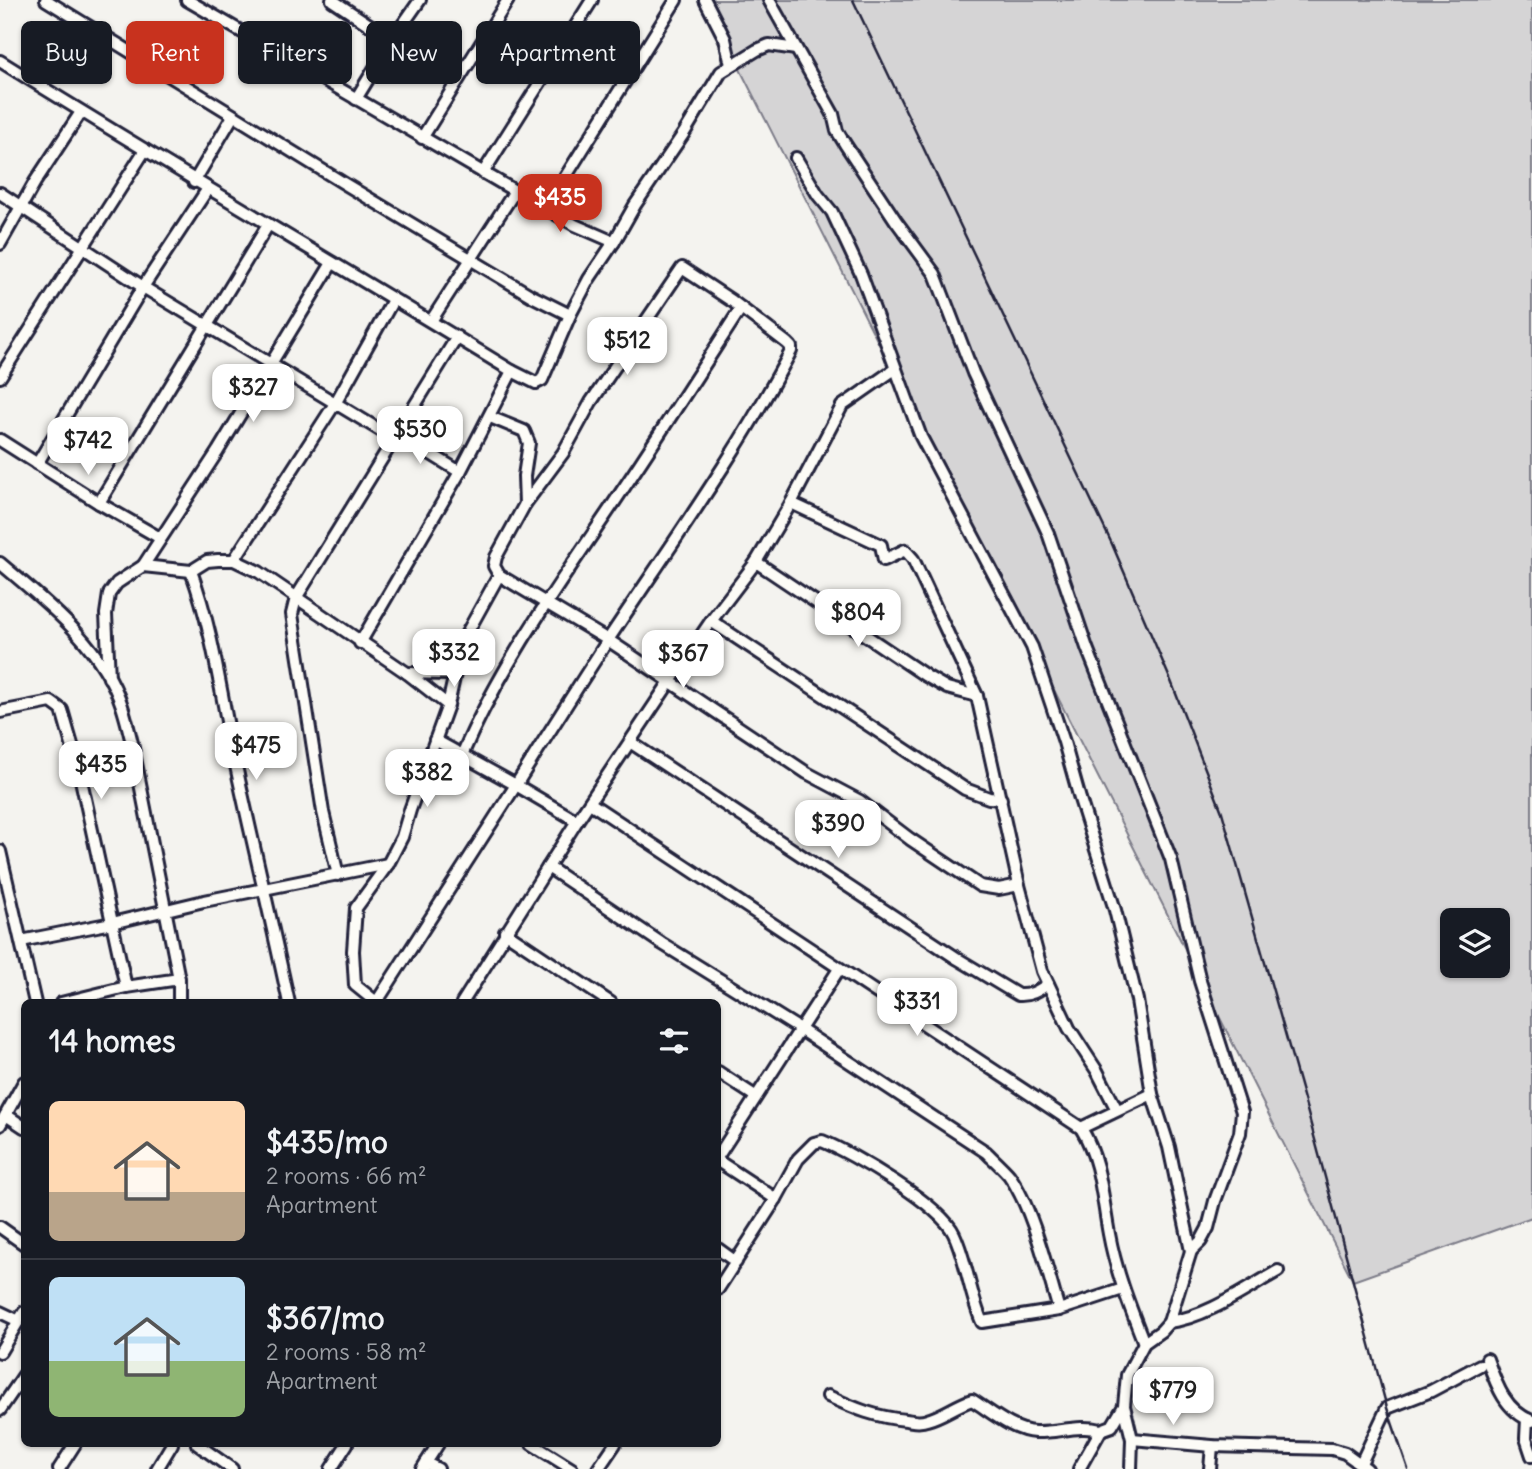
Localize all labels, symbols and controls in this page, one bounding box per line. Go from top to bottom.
chip: Buy [21,21,112,84]
chip: Rent [126,21,224,84]
chip: Filters [238,21,352,84]
chip: New [366,21,462,84]
chip: Apartment [476,21,640,84]
pin: $435 [519,174,601,234]
text: $435 [534,182,586,211]
pin: $512 [586,318,668,377]
text: $512 [603,325,651,354]
pin: $327 [212,364,294,424]
text: $327 [228,372,278,401]
pin: $530 [379,406,461,466]
text: $530 [393,414,447,443]
pin: $742 [47,418,129,477]
text: $742 [63,425,113,454]
pin: $804 [817,590,899,649]
text: $804 [831,597,885,626]
pin: $332 [413,630,495,689]
pin: $367 [642,630,724,690]
text: $332 [428,637,480,666]
text: $367 [658,638,708,667]
pin: $475 [215,722,297,782]
text: $475 [231,730,281,759]
pin: $435 [60,742,142,801]
text: $435 [75,749,127,778]
pin: $382 [386,750,468,809]
text: $382 [401,757,453,786]
pin: $390 [797,800,879,860]
text: $390 [811,808,865,837]
map controls [1440,908,1510,978]
button: layers [1440,908,1510,978]
pin: $331 [876,978,958,1038]
text: $331 [893,986,941,1015]
text: 14 homes [49,1022,176,1060]
icon: filters [655,1022,693,1060]
text: $435/mo [266,1123,388,1161]
icon: home [105,1129,189,1213]
text: 2 rooms · 66 m² [266,1161,427,1190]
text: Apartment [266,1190,378,1219]
text: $367/mo [266,1299,385,1337]
icon: home [105,1305,189,1389]
text: 2 rooms · 58 m² [266,1337,427,1366]
text: Apartment [266,1366,378,1395]
pin: $779 [1132,1368,1214,1427]
text: $779 [1149,1375,1197,1404]

